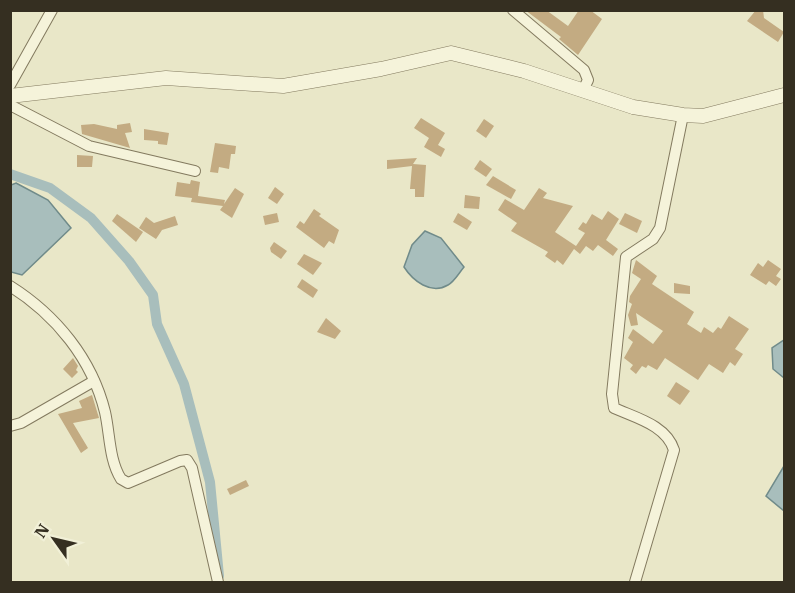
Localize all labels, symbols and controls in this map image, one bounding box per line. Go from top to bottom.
north arrow [24,509,84,569]
text: N [30,520,53,541]

